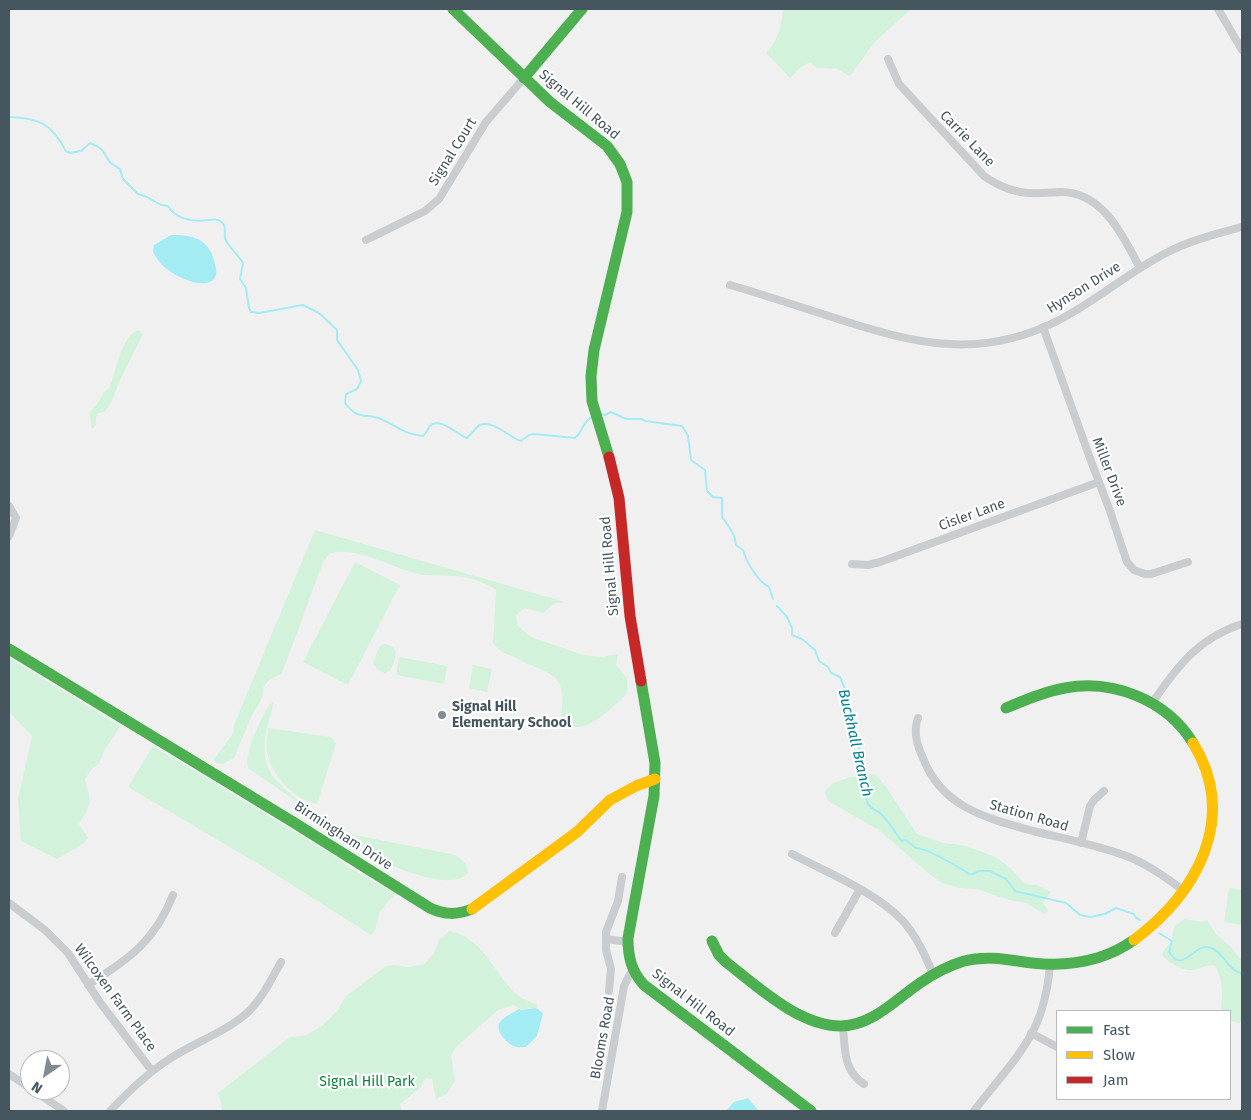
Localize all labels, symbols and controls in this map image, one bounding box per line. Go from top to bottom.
street label: Signal Hill Road [535,66,623,144]
street label: Carrie Lane [936,107,998,171]
street label: Signal Court [426,115,480,189]
street label: Hynson Drive [1044,259,1124,317]
street label: Miller Drive [1088,435,1130,509]
street label: Cisler Lane [937,495,1007,535]
street label: Signal Hill Road [597,515,623,617]
water label: Buckhall Branch [834,687,876,799]
place label: Signal Hill Elementary School [452,699,571,732]
marker: Signal Hill Elementary School [436,709,448,721]
street label: Station Road [987,797,1071,835]
street label: Birmingham Drive [291,798,395,874]
street label: Wilcoxen Farm Place [70,941,160,1055]
street label: Signal Hill Road [648,966,738,1040]
street label: Blooms Road [587,995,619,1081]
legend [1056,1010,1231,1100]
text: Fast [1103,1021,1130,1039]
text: Slow [1103,1046,1135,1064]
north arrow [20,1050,70,1100]
text: Jam [1103,1071,1129,1089]
park label: Signal Hill Park [319,1074,415,1090]
text: N [29,1078,46,1097]

